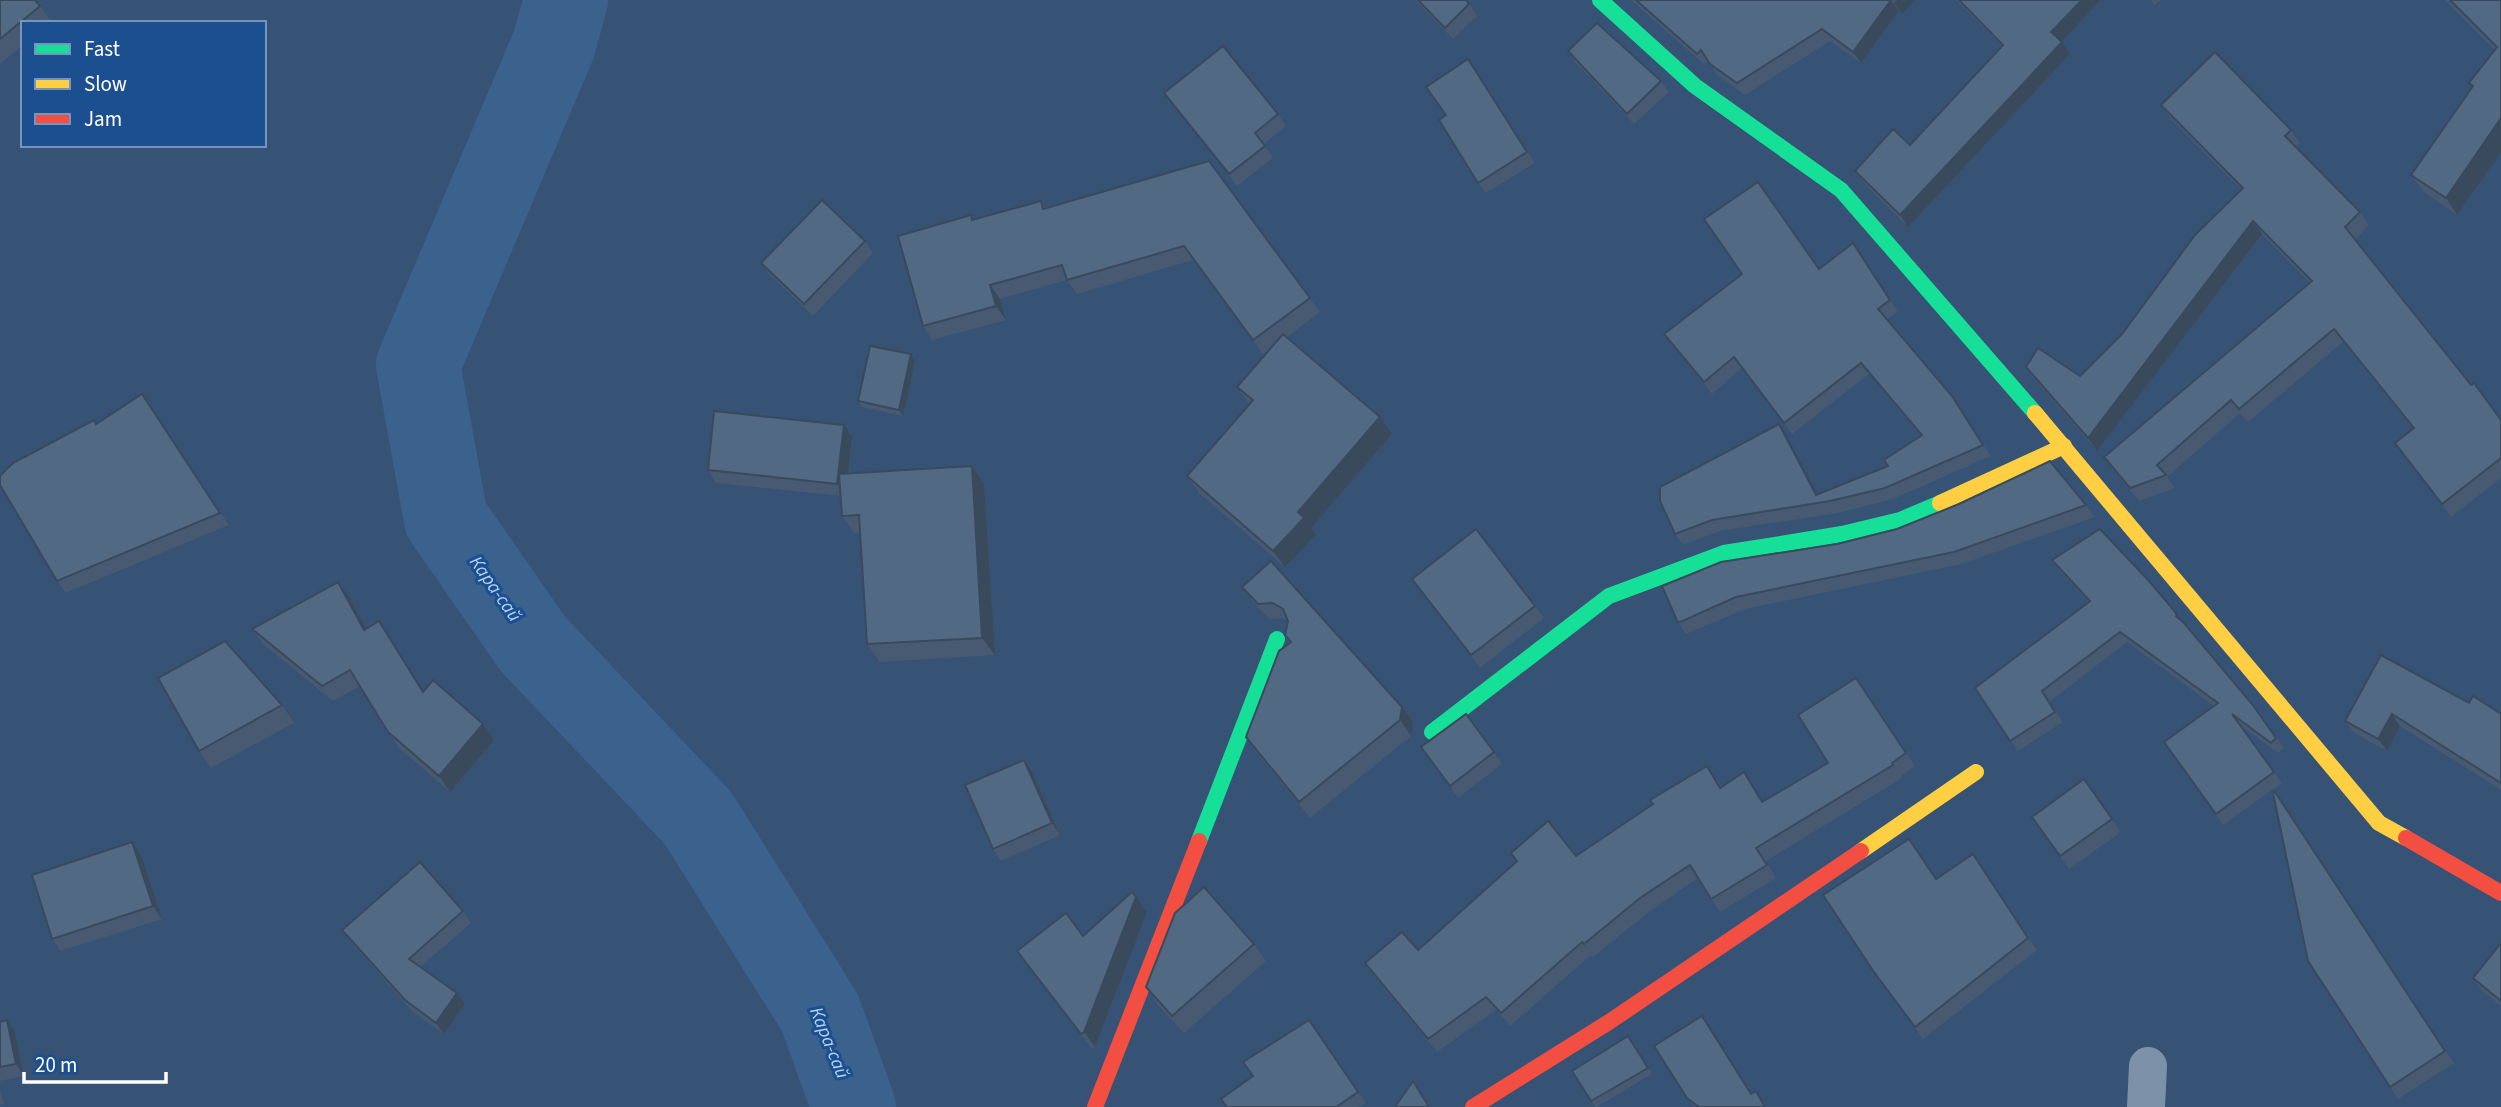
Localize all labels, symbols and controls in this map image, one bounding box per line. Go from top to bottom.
legend [21,21,266,147]
text: Fast [84,34,120,64]
text: Slow [84,69,127,99]
text: Jam [84,104,122,134]
water label: Кара-сай [462,551,528,627]
water label: Кара-сай [802,1003,856,1083]
scale bar [24,1040,166,1084]
text: 20 m [35,1050,77,1080]

